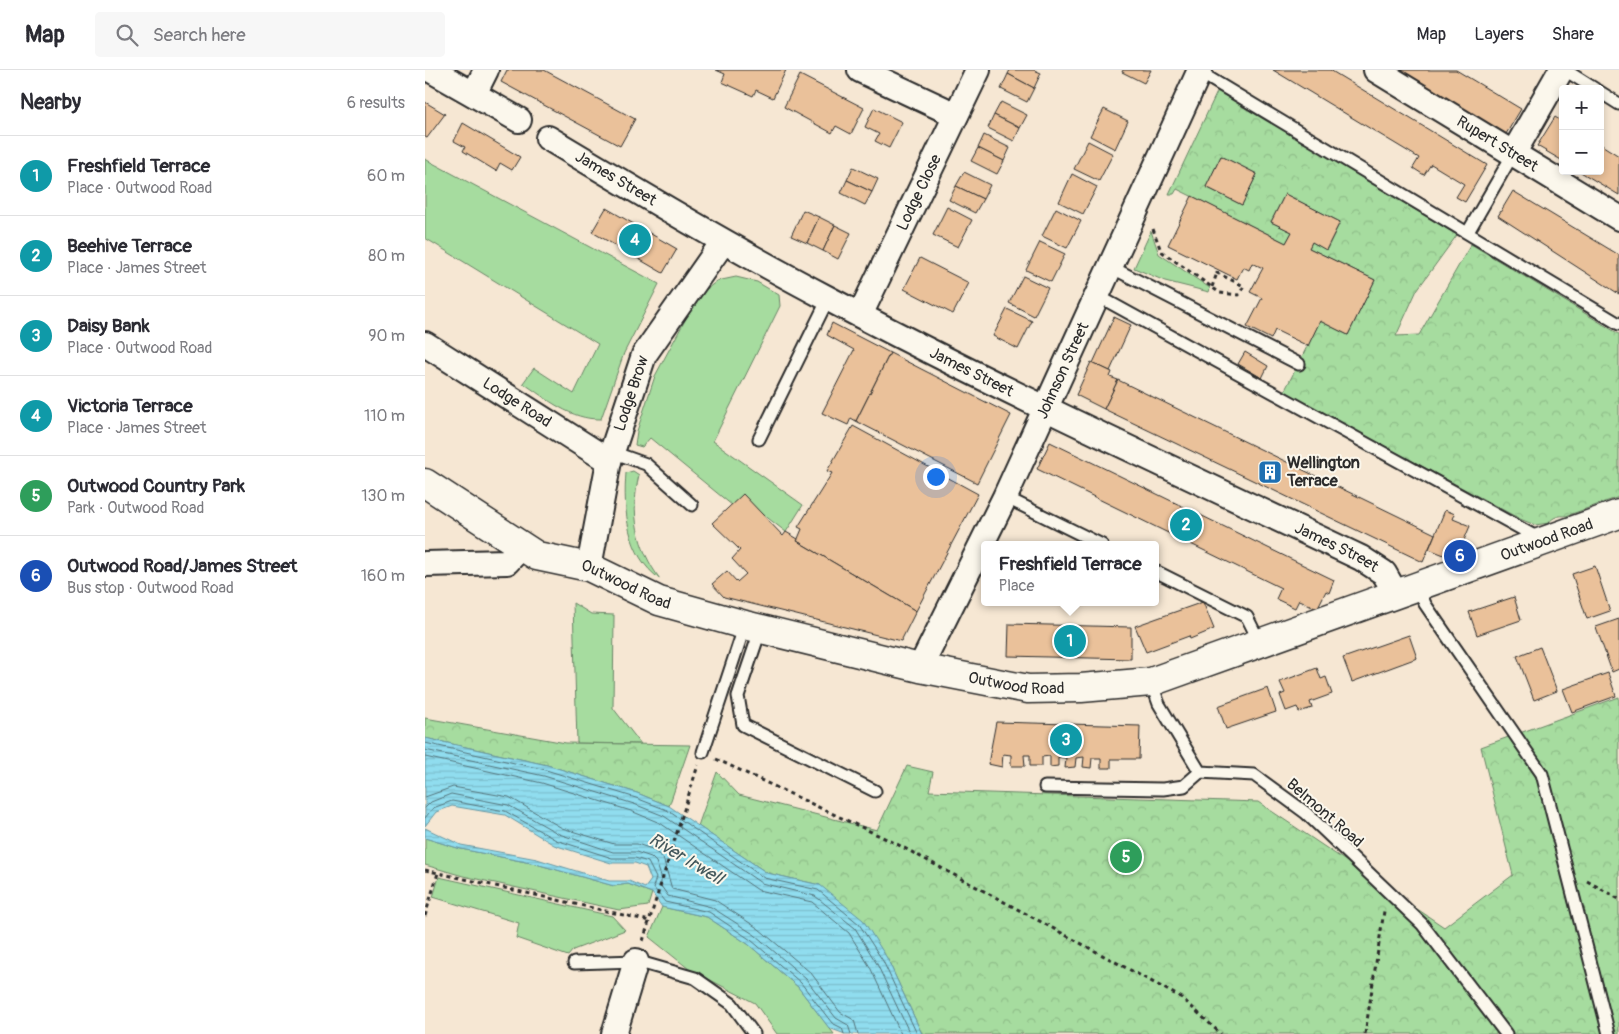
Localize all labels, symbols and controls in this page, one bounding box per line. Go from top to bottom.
search box [95,12,445,57]
text: Map [25,20,65,49]
icon: search [113,21,141,49]
text: Search here [153,23,246,47]
text: Map [1417,23,1446,46]
text: Layers [1474,23,1524,46]
text: Share [1552,23,1594,46]
map controls [1559,85,1604,175]
button: + [1559,85,1604,130]
text: Nearby [20,89,81,116]
text: 6 results [347,93,405,113]
street label: Rupert Street [1453,111,1542,177]
button: − [1559,130,1604,175]
street label: James Street [572,147,661,211]
street label: Lodge Close [892,151,946,234]
text: Freshfield Terrace [67,154,210,178]
text: 1 [33,166,39,186]
text: 60 m [367,166,405,186]
text: Place · Outwood Road [67,178,212,198]
pin: 4 [619,221,651,259]
text: Beehive Terrace [67,234,192,258]
text: 2 [32,246,40,266]
text: 80 m [368,246,405,266]
text: Place · James Street [67,258,206,278]
text: Daisy Bank [67,314,150,338]
street label: Johnson Street [1032,319,1094,422]
text: 3 [32,326,40,346]
text: 90 m [368,326,405,346]
text: Place · Outwood Road [67,338,212,358]
street label: James Street [926,343,1017,401]
street label: Lodge Brow [609,353,653,434]
street label: Lodge Road [479,373,555,432]
text: Victoria Terrace [67,394,193,418]
text: 4 [31,406,41,426]
text: 110 m [364,406,405,426]
text: Place · James Street [67,418,206,438]
place label: Wellington Terrace [1286,453,1360,491]
building icon: Wellington Terrace [1257,459,1283,485]
your location [923,464,949,490]
text: Outwood Country Park [67,474,245,498]
text: 5 [32,486,40,506]
text: 130 m [361,486,405,506]
text: Park · Outwood Road [67,498,204,518]
pin: 2 [1170,506,1202,544]
street label: Outwood Road [1498,514,1596,566]
street label: James Street [1291,518,1383,577]
pin: 6 [1444,537,1476,575]
popup [981,541,1159,606]
text: Freshfield Terrace [998,552,1142,576]
text: Outwood Road/James Street [67,554,297,578]
street label: Outwood Road [580,556,673,614]
text: 6 [31,566,41,586]
text: 160 m [361,566,405,586]
text: Place [998,576,1034,596]
text: Bus stop · Outwood Road [67,578,234,598]
pin: 1 [1054,622,1086,660]
street label: Outwood Road [966,668,1065,699]
pin: 3 [1050,721,1082,759]
street label: Belmont Road [1282,774,1368,852]
water label: River Irwell [645,828,729,891]
pin: 5 [1110,838,1142,876]

